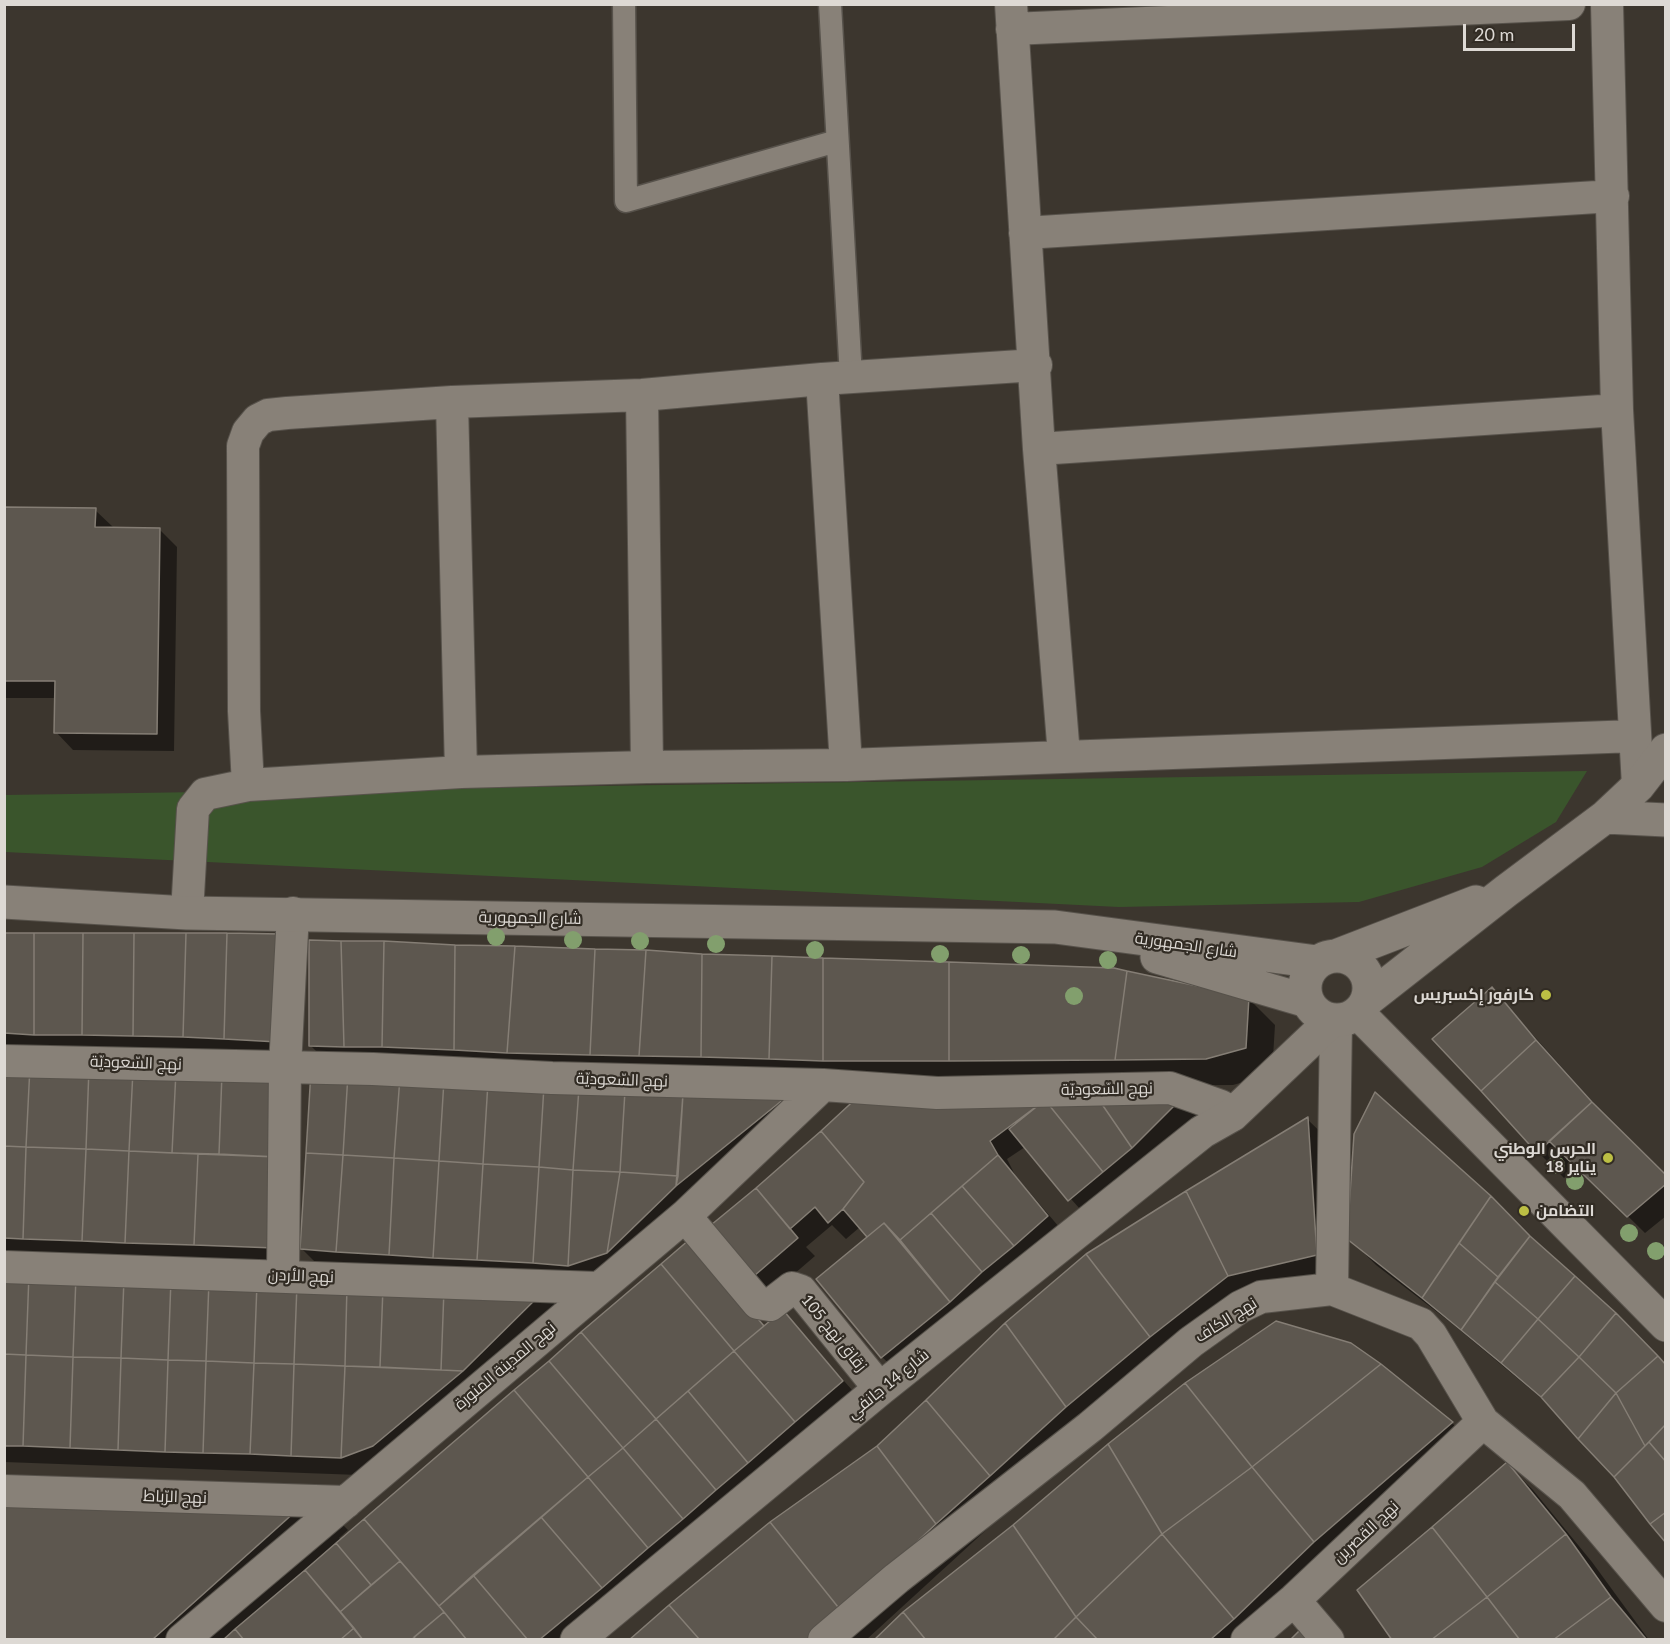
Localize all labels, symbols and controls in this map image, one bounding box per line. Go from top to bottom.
scale bar [1466,12,1578,50]
text: 20 m [1474,23,1514,45]
street label: شارع الجمهورية [478,908,582,928]
street label: شارع الجمهورية [1134,928,1238,962]
place label: كارفور إكسبريس [1414,985,1534,1005]
marker: كارفور إكسبريس [1539,988,1553,1002]
street label: نهج السّعوديّة [90,1052,182,1074]
street label: نهج السّعوديّة [576,1069,668,1091]
street label: نهج السّعوديّة [1061,1079,1153,1099]
place label: الحرس الوطني 18 يناير [1494,1139,1596,1177]
marker: الحرس الوطني 18 يناير [1601,1151,1615,1165]
place label: التضامن [1536,1201,1595,1221]
marker: التضامن [1517,1204,1531,1218]
street label: نهج الأردن [268,1265,334,1287]
street label: زقاق نهج 105 [797,1291,871,1375]
street label: نهج الكاف [1191,1293,1261,1347]
street label: نهج المدينة المنورة [450,1318,560,1414]
street label: شارع 14 جانفي [843,1345,933,1423]
street label: نهج الرّباط [143,1486,207,1508]
street label: نهج القصرين [1329,1497,1403,1567]

